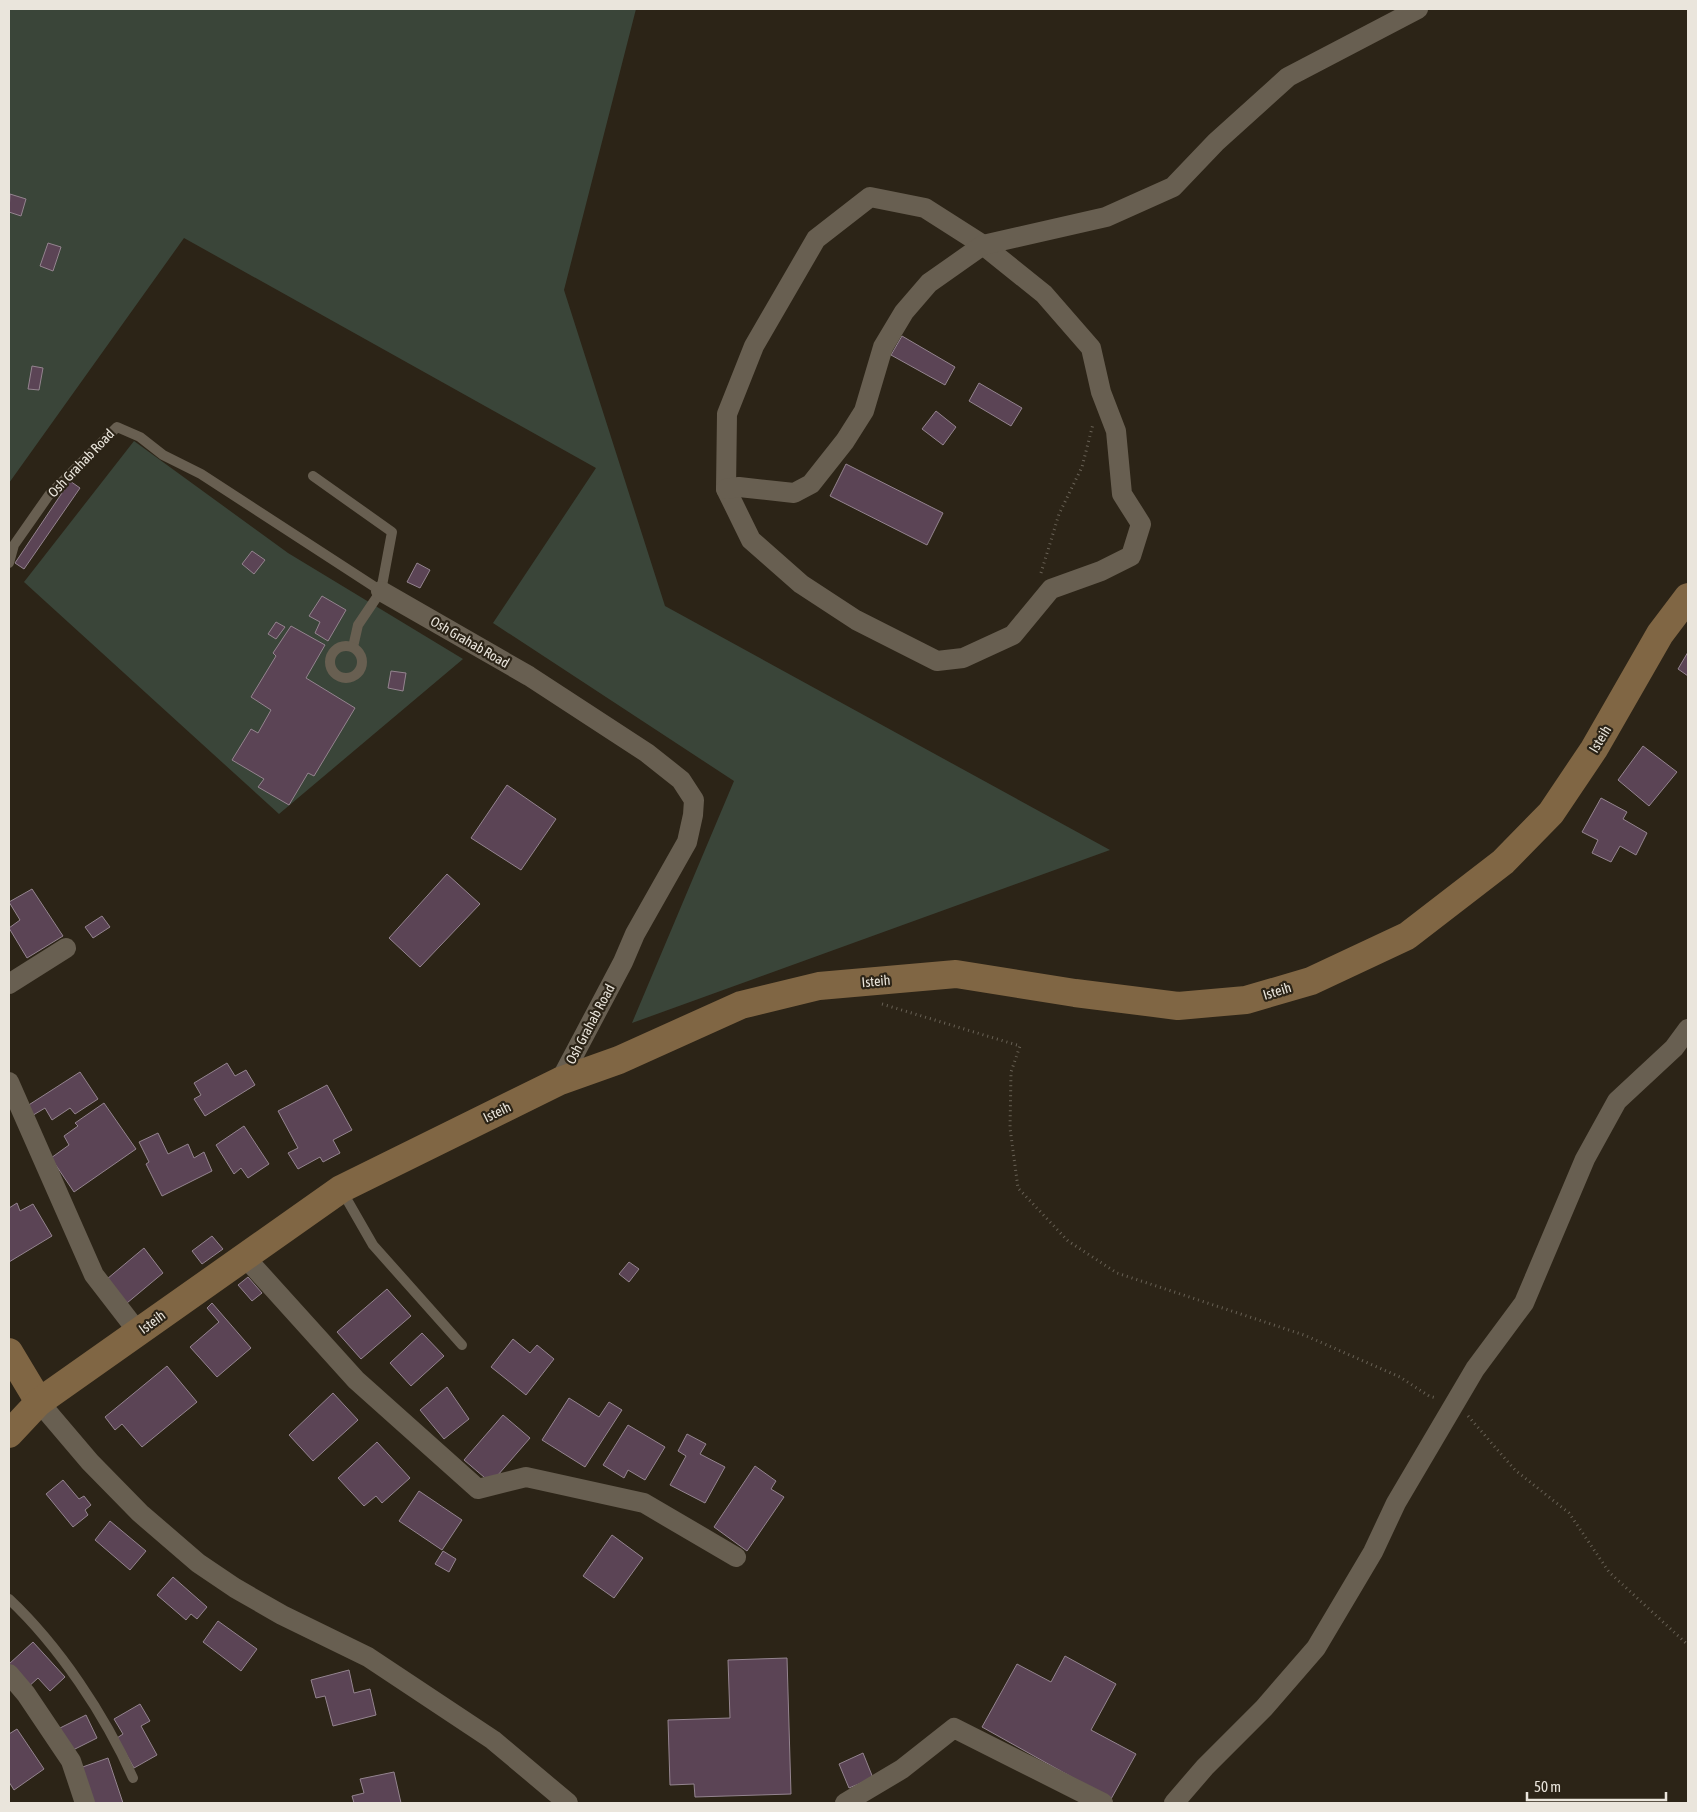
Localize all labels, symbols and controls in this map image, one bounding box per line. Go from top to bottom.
street label: Osh Grahab Road [45,426,117,500]
street label: Osh Grahab Road [428,613,512,671]
street label: Isteih [1586,723,1614,755]
street label: Isteih [861,972,891,990]
street label: Isteih [1261,979,1293,1003]
street label: Osh Grahab Road [562,981,618,1067]
street label: Isteih [481,1099,513,1125]
street label: Isteih [136,1307,168,1337]
scale bar [1527,1770,1666,1802]
text: 50 m [1534,1778,1561,1795]

